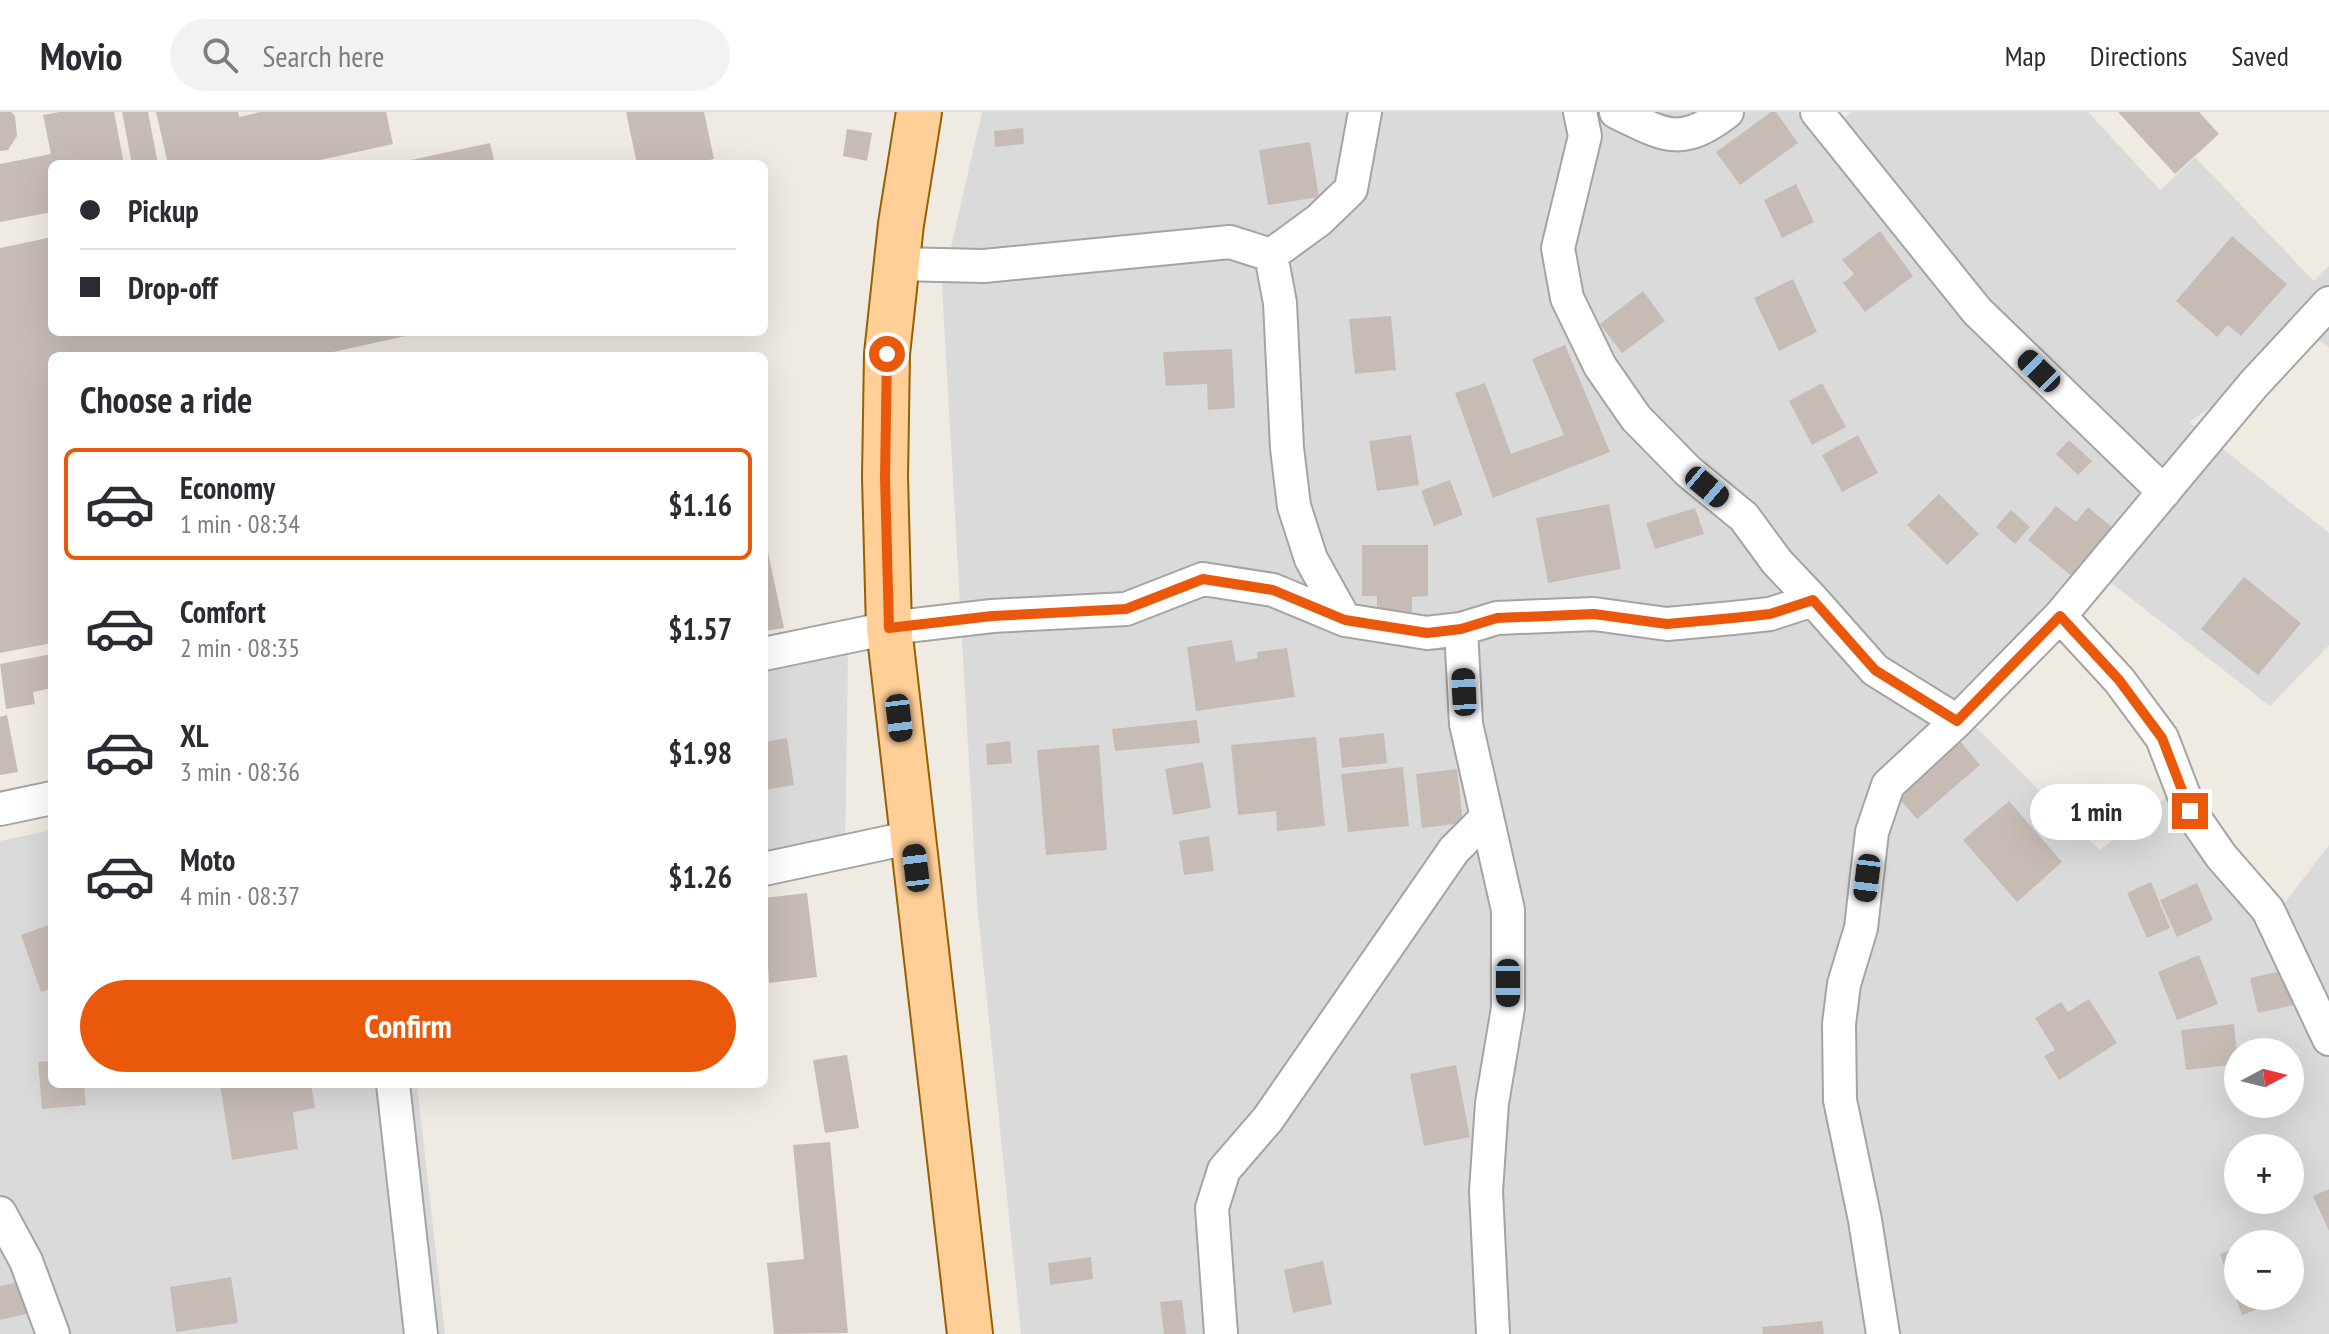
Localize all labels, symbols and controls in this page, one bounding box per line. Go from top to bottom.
search box [170,19,730,91]
text: Movio [40,31,122,80]
icon: search [198,33,242,77]
text: Search here [262,36,384,75]
text: Map [2005,37,2046,74]
text: Directions [2090,37,2187,74]
text: Saved [2231,37,2289,74]
text: Pickup [128,191,199,230]
text: Drop-off [128,268,218,307]
route start [869,336,905,372]
car [2013,346,2065,396]
text: Choose a ride [80,376,252,423]
car [1681,462,1733,512]
icon: car [84,468,156,540]
text: Economy [180,468,275,507]
text: $1.16 [668,485,732,524]
text: 1 min · 08:34 [180,507,300,540]
icon: car [84,592,156,664]
text: Comfort [180,592,266,631]
text: $1.57 [668,609,732,648]
text: 2 min · 08:35 [180,631,300,664]
car [1451,667,1477,717]
car [884,693,914,743]
icon: car [84,716,156,788]
text: XL [180,716,209,755]
text: $1.98 [668,733,732,772]
text: 3 min · 08:36 [180,755,300,788]
callout: 1 min [2030,783,2162,839]
route end [2172,793,2208,829]
text: 1 min [2070,795,2122,828]
icon: car [84,840,156,912]
text: Moto [180,840,235,879]
car [901,843,931,893]
car [1852,853,1882,903]
text: $1.26 [668,857,732,896]
text: 4 min · 08:37 [180,879,300,912]
car [1496,959,1520,1007]
button: Confirm [80,980,736,1072]
north arrow [2224,1038,2304,1118]
map controls [2224,1038,2304,1310]
button: + [2224,1134,2304,1214]
button: − [2224,1230,2304,1310]

